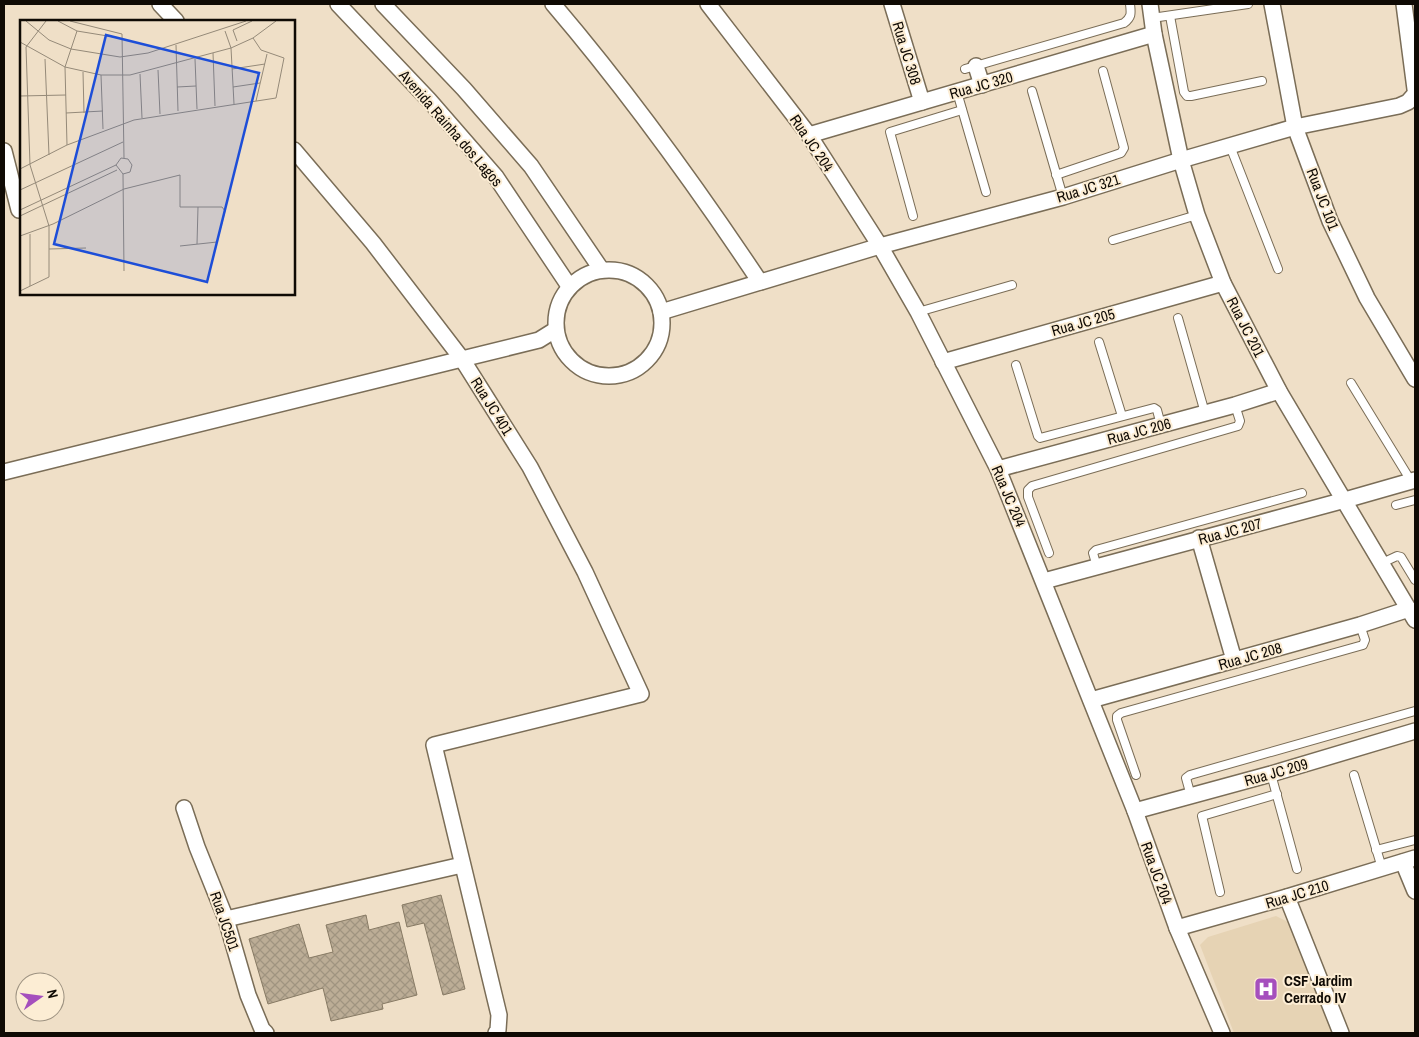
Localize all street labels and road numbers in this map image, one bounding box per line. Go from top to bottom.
street label: Rua JC 308 [887,19,927,87]
street label: Avenida Rainha dos Lagos [394,64,508,191]
street label: Rua JC 320 [947,66,1015,104]
street label: Rua JC 204 [785,110,839,176]
street label: Rua JC 101 [1302,165,1344,233]
street label: Rua JC 321 [1054,168,1122,208]
street label: Rua JC 201 [1222,293,1270,361]
street label: Rua JC 205 [1049,303,1117,341]
street label: Rua JC 401 [466,373,518,439]
street label: Rua JC 206 [1105,412,1173,450]
street label: Rua JC 204 [987,462,1031,530]
street label: Rua JC 207 [1196,512,1264,550]
street label: Rua JC 208 [1216,637,1284,675]
street label: Rua JC 209 [1242,753,1310,791]
street label: Rua JC 204 [1136,839,1178,907]
street label: Rua JC 210 [1263,874,1331,914]
street label: Rua JC501 [205,888,245,954]

